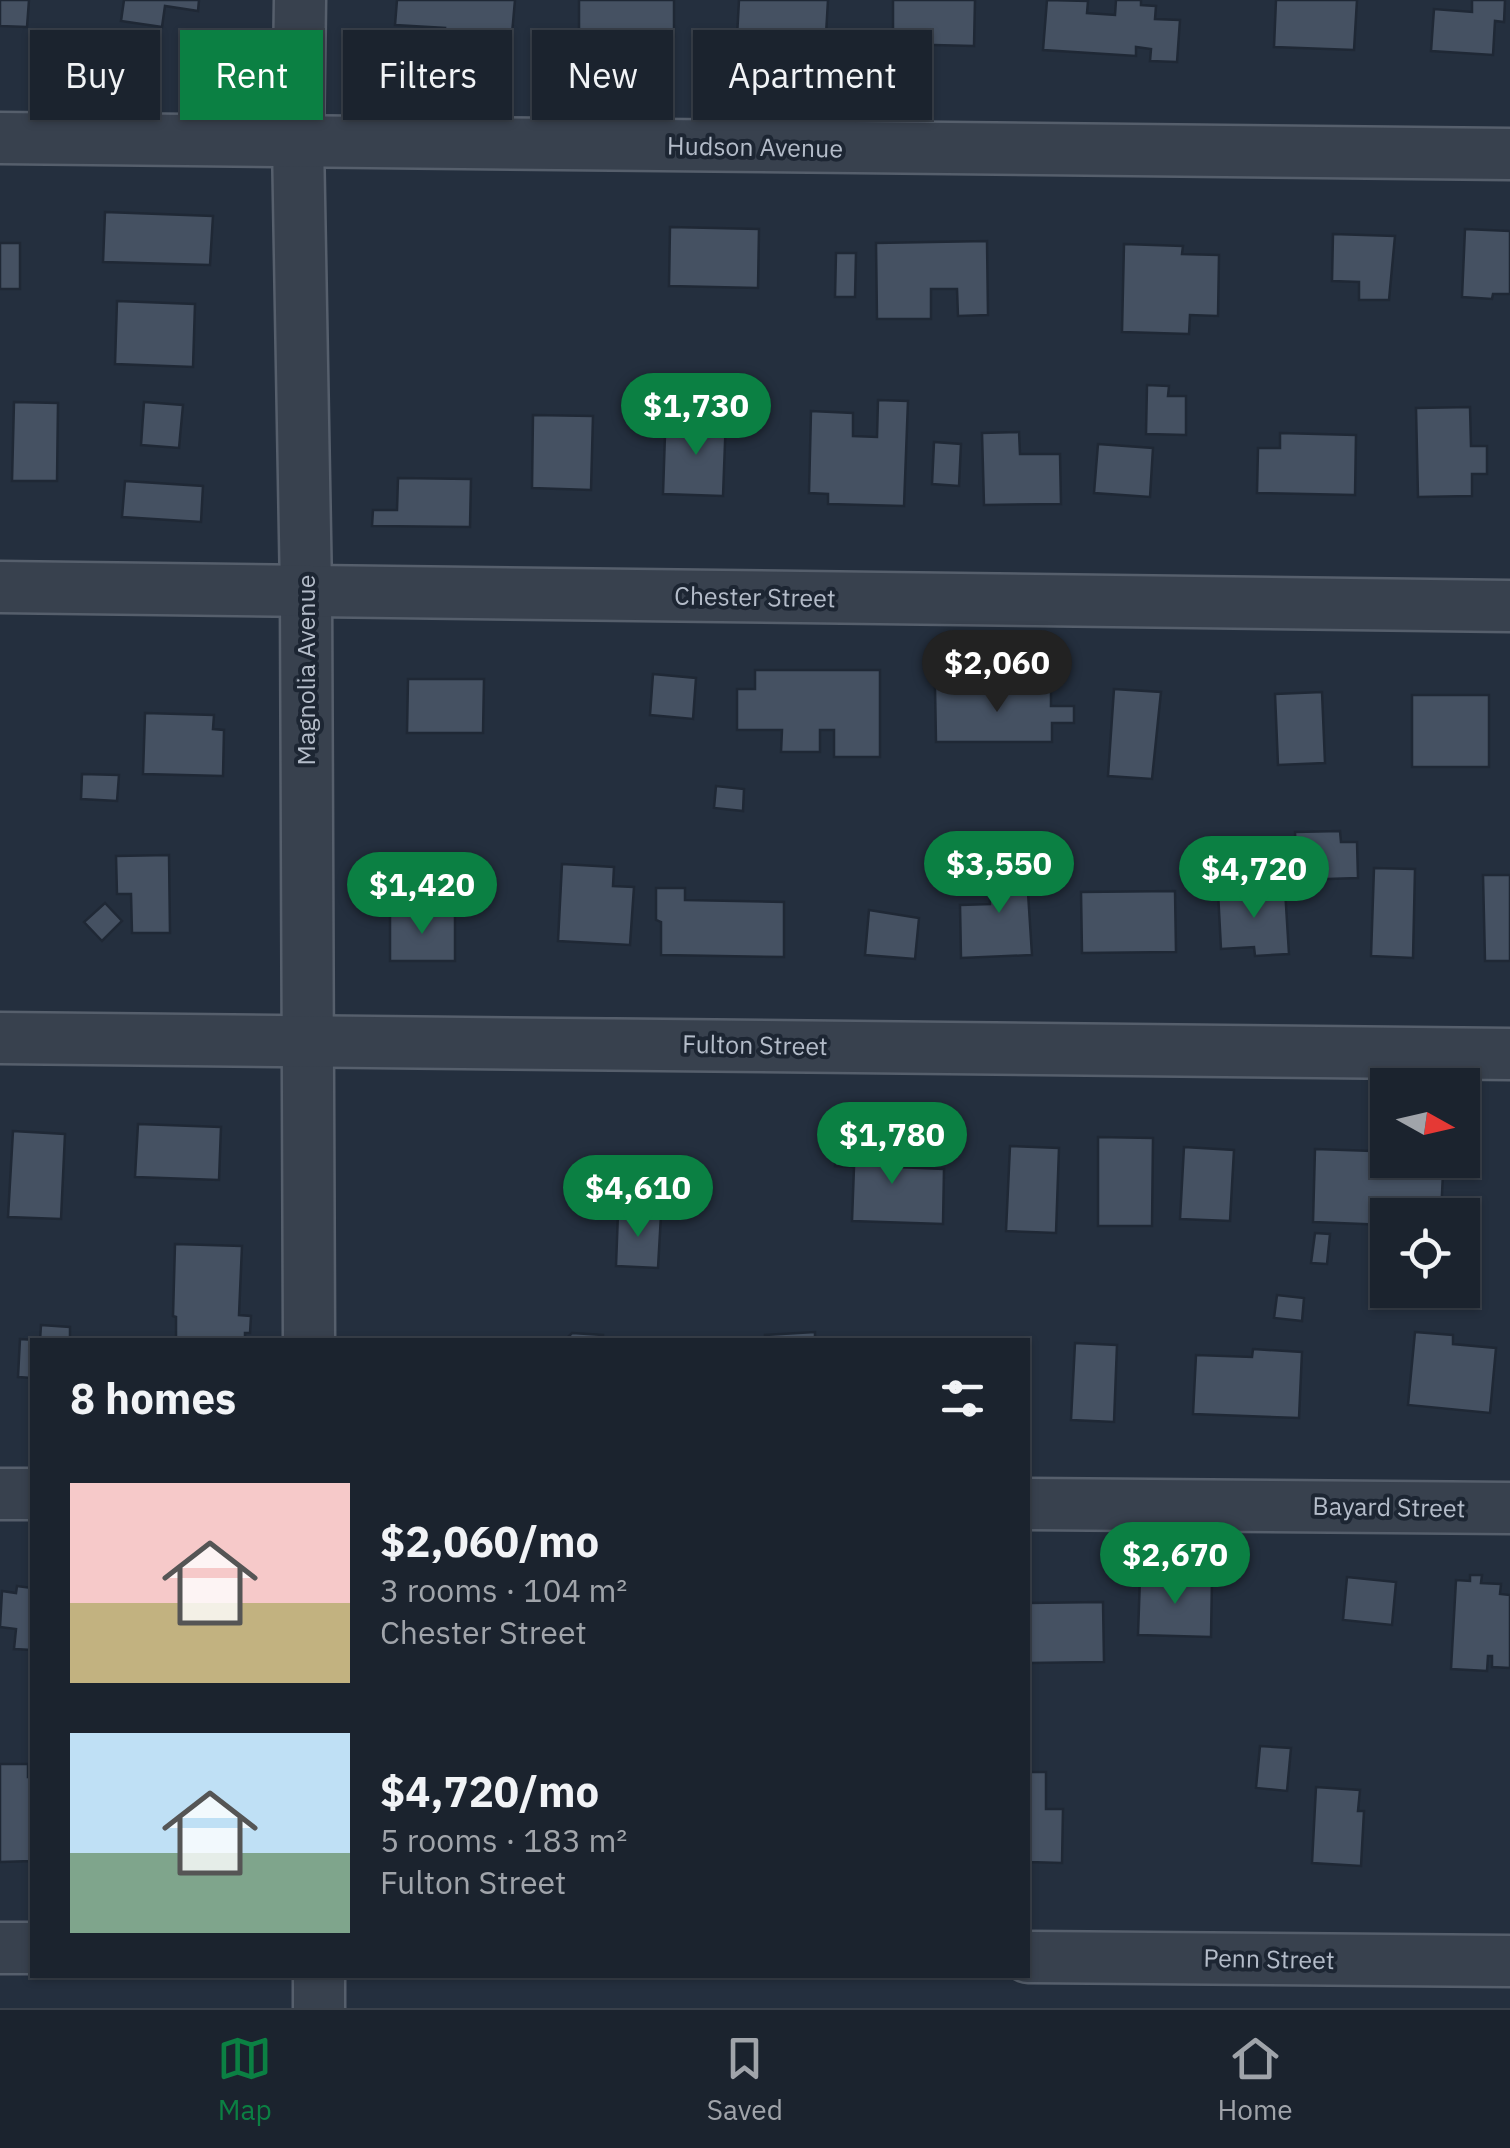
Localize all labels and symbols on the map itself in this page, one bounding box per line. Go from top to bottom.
street label: Hudson Avenue [667,128,843,165]
pin: $1,730 [615,373,777,458]
street label: Magnolia Avenue [289,575,322,765]
street label: Chester Street [674,579,836,614]
pin: $2,060 [916,630,1078,715]
pin: $3,550 [918,831,1080,916]
pin: $4,720 [1173,836,1335,921]
pin: $1,420 [341,852,503,937]
street label: Fulton Street [682,1027,828,1062]
north arrow [1370,1068,1480,1178]
pin: $1,780 [811,1102,973,1187]
pin: $4,610 [557,1155,719,1240]
street label: Bayard Street [1312,1489,1466,1524]
pin: $2,670 [1094,1522,1256,1607]
street label: Penn Street [1203,1941,1335,1976]

